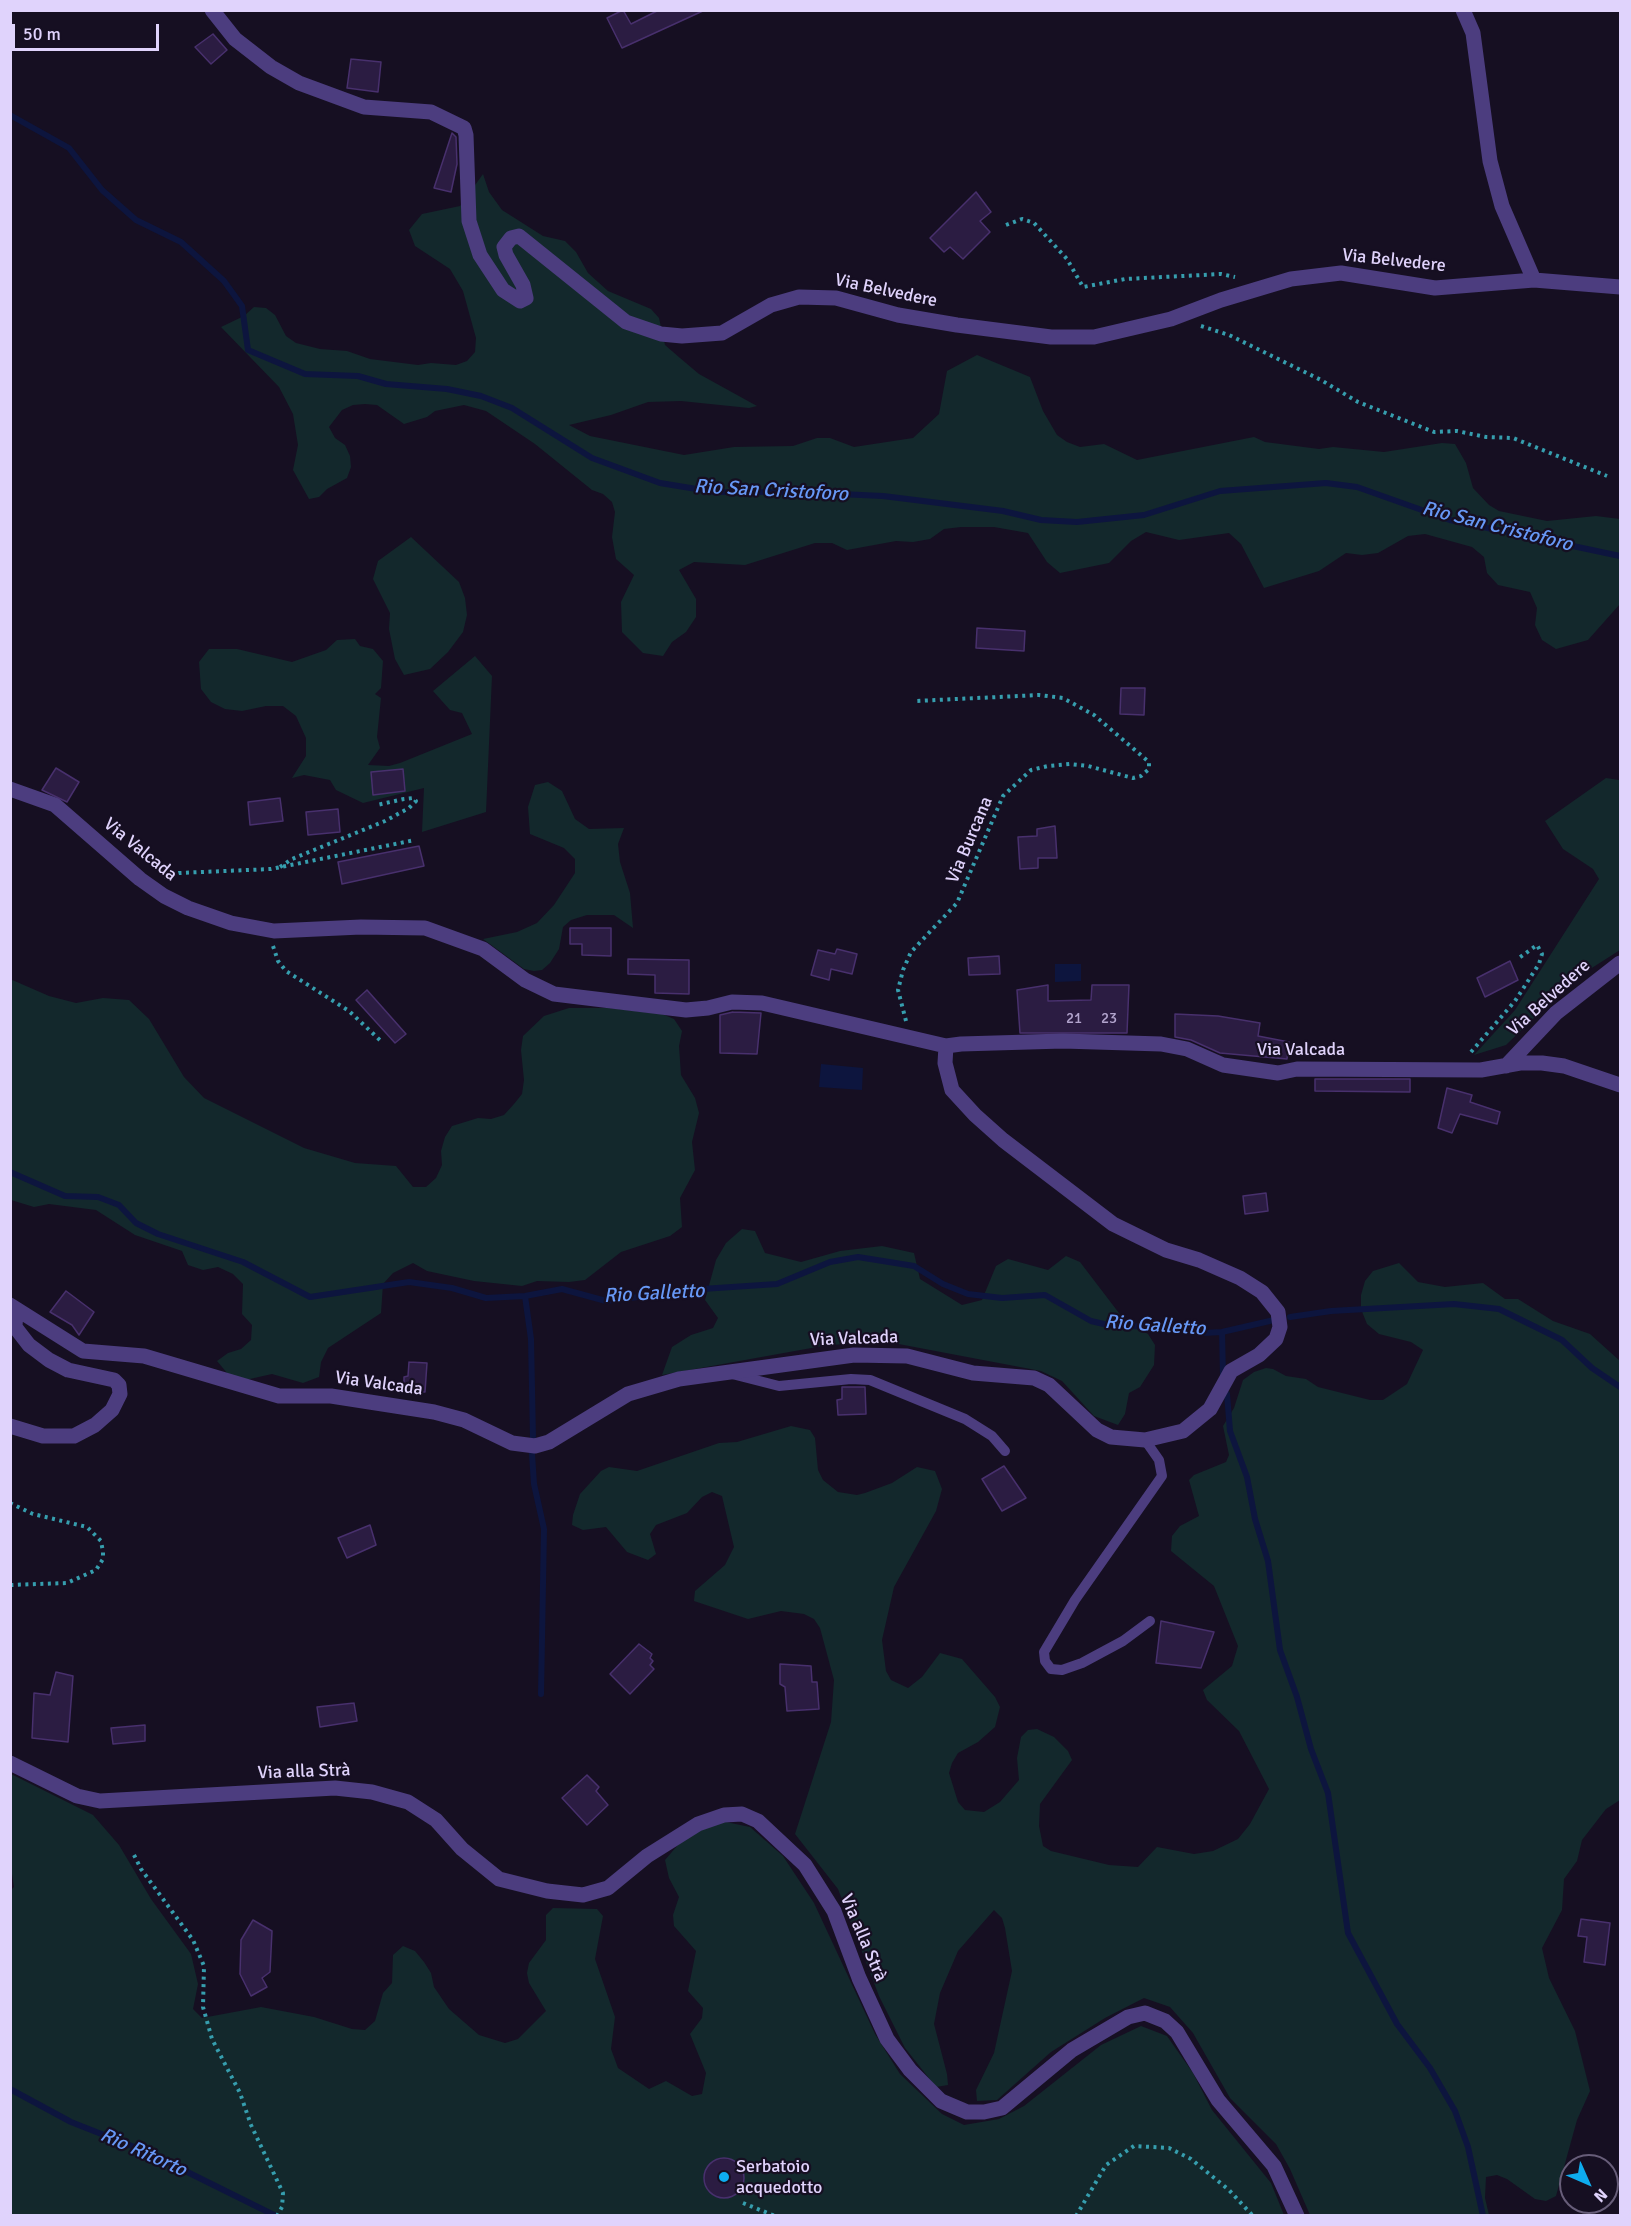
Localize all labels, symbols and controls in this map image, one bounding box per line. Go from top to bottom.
scale bar [15,12,162,50]
text: 50 m [23,23,61,45]
street label: Via Belvedere [1341,245,1447,277]
street label: Via Belvedere [833,270,939,312]
water label: Rio San Cristoforo [693,475,849,507]
water label: Rio San Cristoforo [1419,497,1575,557]
street label: Via Burcana [942,793,998,887]
street label: Via Valcada [99,814,181,886]
street label: Via Belvedere [1503,955,1595,1041]
house number: 21 [1066,1010,1082,1028]
house number: 23 [1101,1010,1117,1028]
street label: Via Valcada [1257,1039,1345,1061]
water label: Rio Galletto [603,1279,705,1309]
water label: Rio Galletto [1104,1311,1206,1341]
street label: Via Valcada [809,1327,899,1351]
street label: Via Valcada [334,1367,424,1401]
street label: Via alla Strà [257,1760,351,1784]
street label: Via alla Strà [835,1891,891,1985]
water label: Rio Ritorto [96,2123,190,2183]
north arrow [1559,2154,1619,2214]
place label: Serbatoio acquedotto [736,2156,822,2198]
marker: Serbatoio acquedotto [717,2170,731,2184]
text: N [1589,2184,1611,2206]

